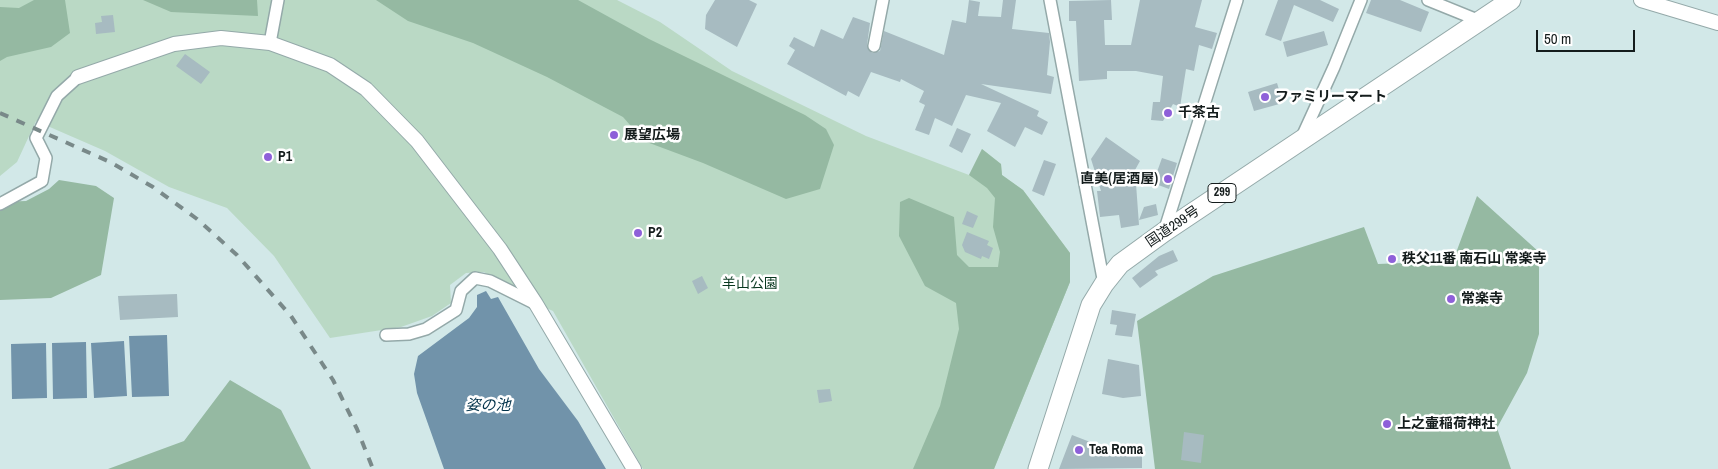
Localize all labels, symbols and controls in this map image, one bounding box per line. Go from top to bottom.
scale bar [1538,20,1637,52]
text: 50 m [1544,28,1571,49]
place label: ファミリーマート [1275,89,1387,105]
marker: ファミリーマート [1259,91,1271,103]
place label: 千茶古 [1178,105,1220,121]
marker: 千茶古 [1162,107,1174,119]
place label: 展望広場 [624,127,680,143]
marker: 展望広場 [608,129,620,141]
place label: P1 [278,149,292,165]
marker: P1 [262,151,274,163]
place label: 直美(居酒屋) [1080,171,1158,187]
marker: 直美(居酒屋) [1162,173,1174,185]
road number: 299 [1208,184,1236,202]
street label: 国道299号 [1143,203,1203,251]
place label: P2 [648,225,662,241]
marker: P2 [632,227,644,239]
place label: 秩父11番 南石山 常楽寺 [1402,251,1547,267]
marker: 秩父11番 南石山 常楽寺 [1386,253,1398,265]
park label: 羊山公園 [722,276,778,292]
place label: 常楽寺 [1461,291,1503,307]
marker: 常楽寺 [1445,293,1457,305]
water label: 姿の池 [466,397,510,415]
place label: 上之壷稲荷神社 [1397,416,1495,432]
marker: 上之壷稲荷神社 [1381,418,1393,430]
place label: Tea Roma [1089,442,1143,458]
marker: Tea Roma [1073,444,1085,456]

